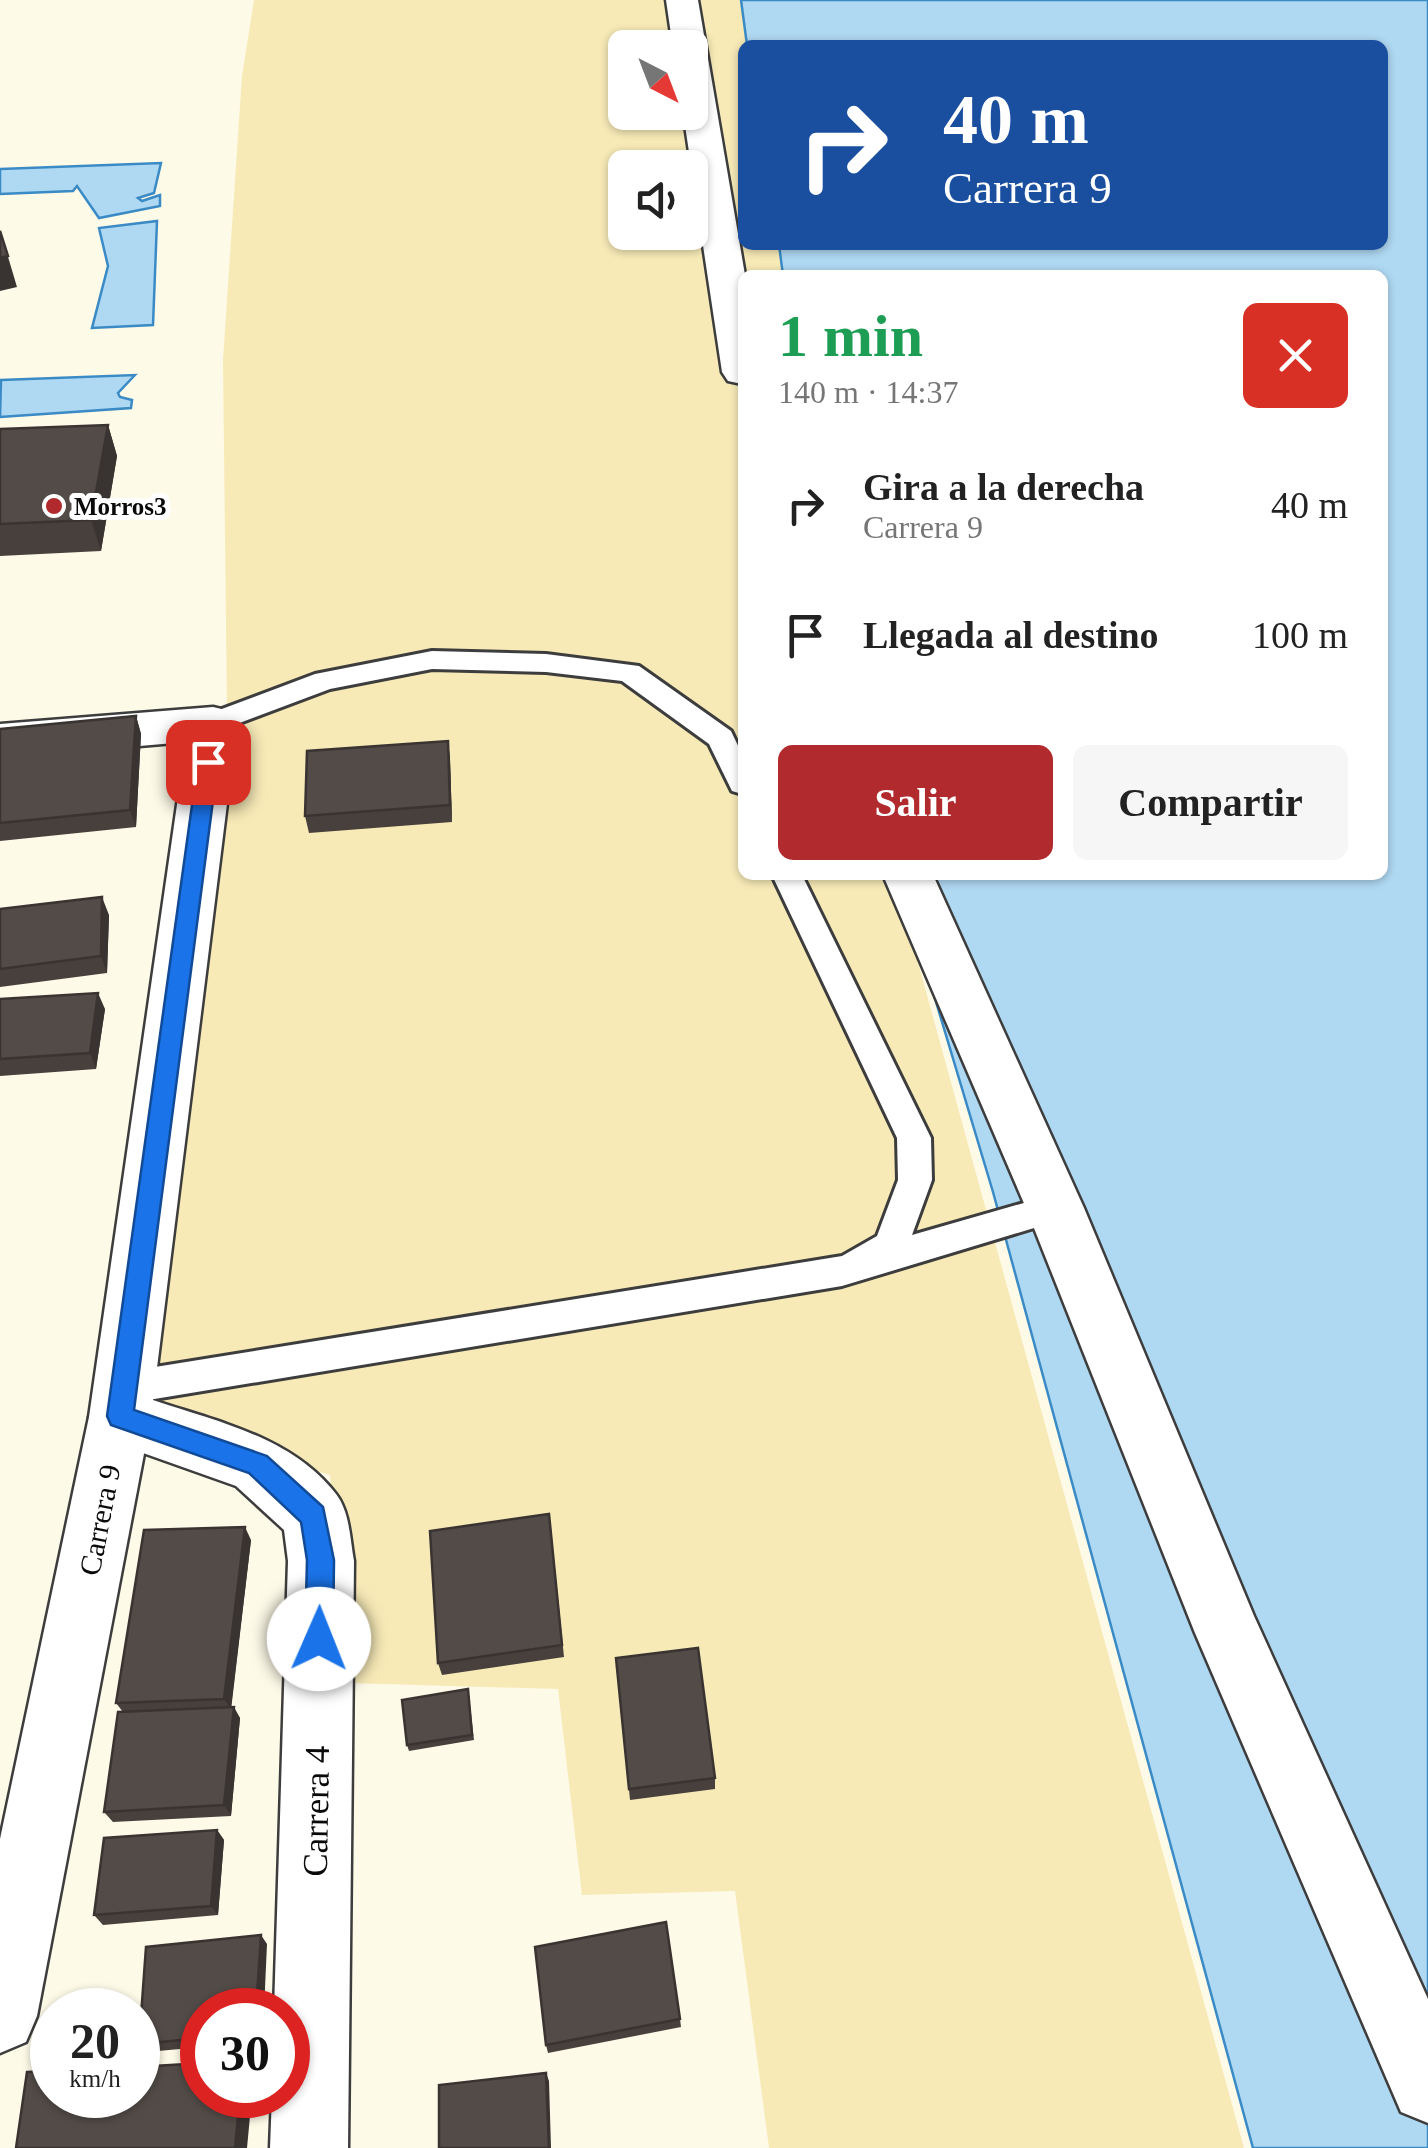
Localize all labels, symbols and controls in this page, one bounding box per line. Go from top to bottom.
north arrow [608,30,708,130]
map controls [608,30,708,250]
icon: right [778,80,908,210]
text: 40 m [943,81,1089,158]
button: sound [608,150,708,250]
text: Carrera 9 [943,163,1112,213]
text: 1 min [778,303,923,369]
button: close [1243,303,1348,408]
text: 140 m · 14:37 [778,374,958,410]
text: Gira a la derecha [863,466,1144,508]
icon: right [778,478,833,533]
text: 40 m [1271,484,1348,526]
place label: Morros3 [74,493,167,520]
marker: Morros3 [43,495,65,517]
text: Carrera 9 [863,509,983,545]
icon: arrive [778,608,833,663]
text: Llegada al destino [863,614,1159,656]
text: 100 m [1252,614,1348,656]
pin [166,720,251,805]
icon: arrive [181,735,236,790]
button: Salir [778,745,1053,860]
button: Compartir [1073,745,1348,860]
street label: Carrera 9 [73,1462,126,1578]
position arrow [267,1587,371,1691]
street label: Carrera 4 [296,1745,337,1877]
speed limit sign: 30 [180,1988,310,2118]
text: 20 [70,2013,120,2069]
text: km/h [69,2065,121,2092]

